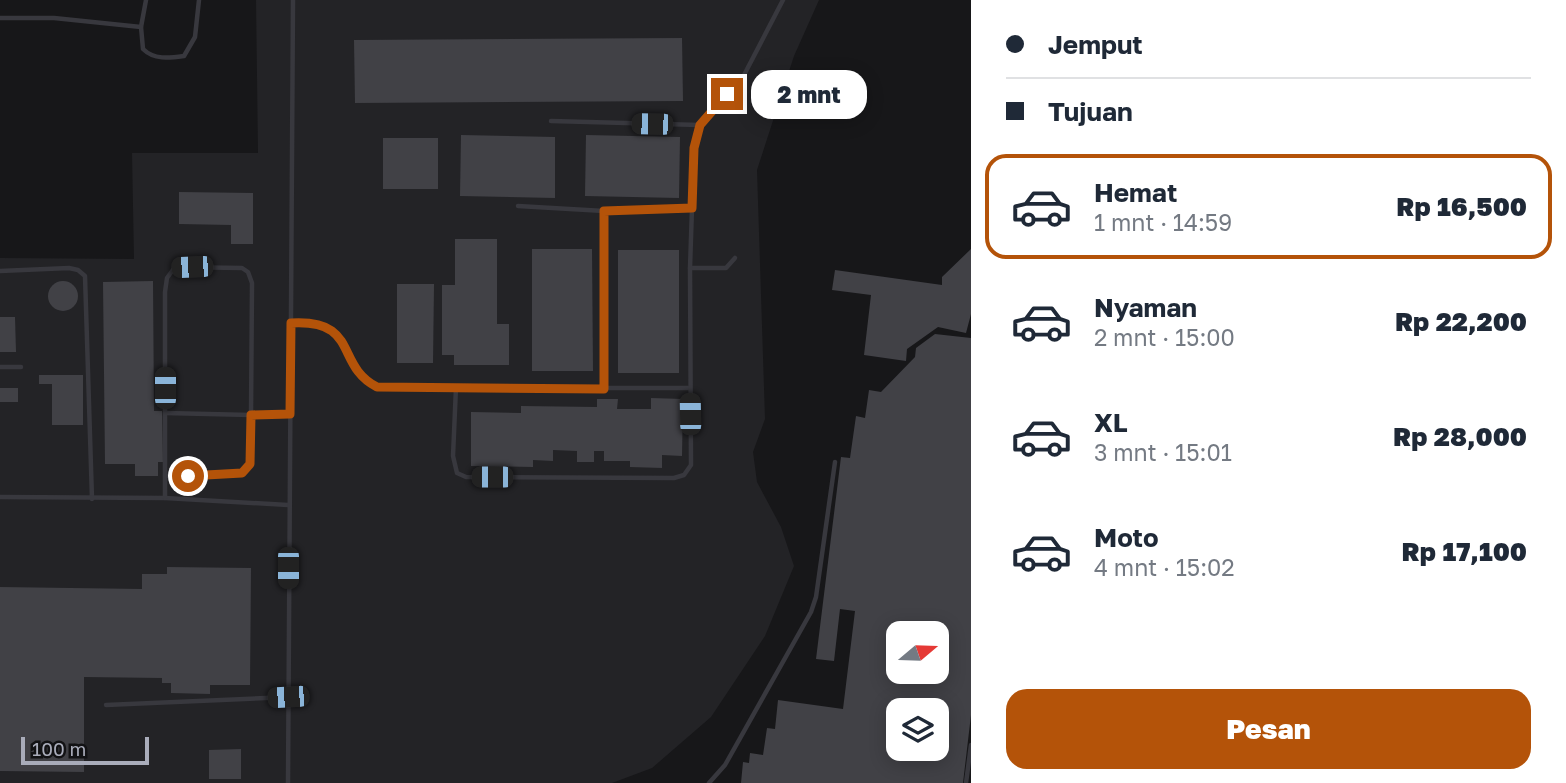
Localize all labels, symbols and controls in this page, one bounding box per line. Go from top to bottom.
text: Jemput [1048,29,1143,60]
callout: 2 mnt [752,70,867,119]
route end [711,78,743,110]
text: 2 mnt [777,80,841,108]
text: Tujuan [1048,96,1133,127]
car [631,113,674,135]
icon: car [1010,175,1073,238]
text: Hemat [1094,177,1177,208]
text: Rp 16,500 [1396,191,1527,222]
text: 1 mnt · 14:59 [1094,208,1232,236]
car [171,256,214,278]
icon: car [1010,290,1073,353]
text: Nyaman [1094,292,1197,323]
text: Rp 22,200 [1395,306,1527,337]
text: 2 mnt · 15:00 [1094,323,1235,351]
car [155,367,176,409]
car [680,393,701,435]
icon: car [1010,405,1073,468]
text: XL [1094,407,1128,438]
text: Rp 28,000 [1393,421,1527,452]
text: 3 mnt · 15:01 [1094,438,1232,466]
route start [172,460,204,492]
car [472,467,514,488]
icon: car [1010,520,1073,583]
text: Moto [1094,522,1159,553]
text: Rp 17,100 [1402,536,1527,567]
car [278,547,299,589]
text: 4 mnt · 15:02 [1094,553,1235,581]
north arrow [886,621,948,684]
map controls [886,621,949,761]
car [267,685,310,709]
button: Pesan [1006,689,1531,769]
button: layers [886,698,949,761]
scale bar [21,734,149,766]
text: 100 m [32,737,86,760]

